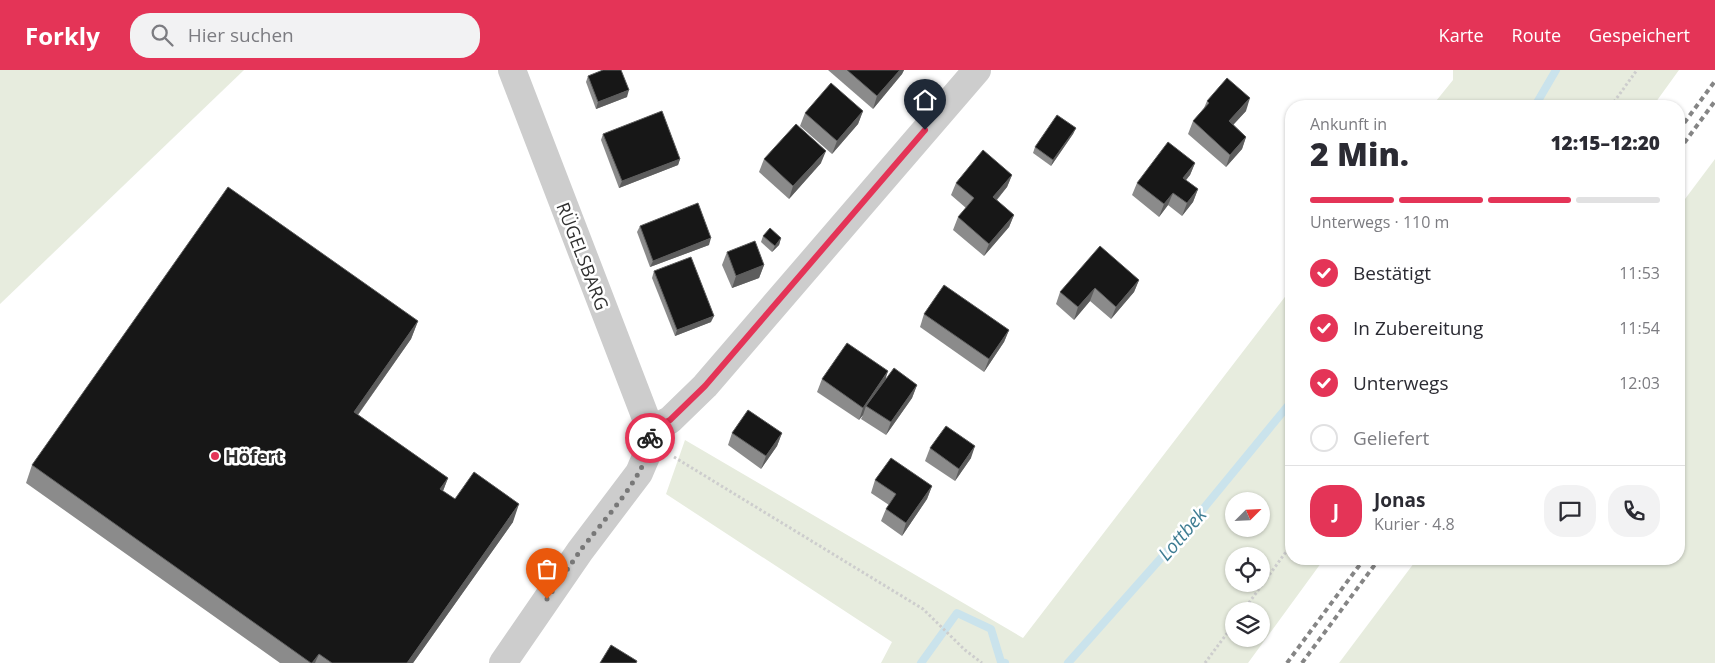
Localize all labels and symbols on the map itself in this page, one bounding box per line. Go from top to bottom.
pin [904,79,946,130]
street label: RÜGELSBARG [551,199,615,313]
courier [625,413,675,463]
place label: Höfert [225,444,284,468]
marker: Höfert [209,450,221,462]
north arrow [1225,492,1270,538]
water label: Lottbek [1152,502,1213,566]
pin [526,548,568,599]

